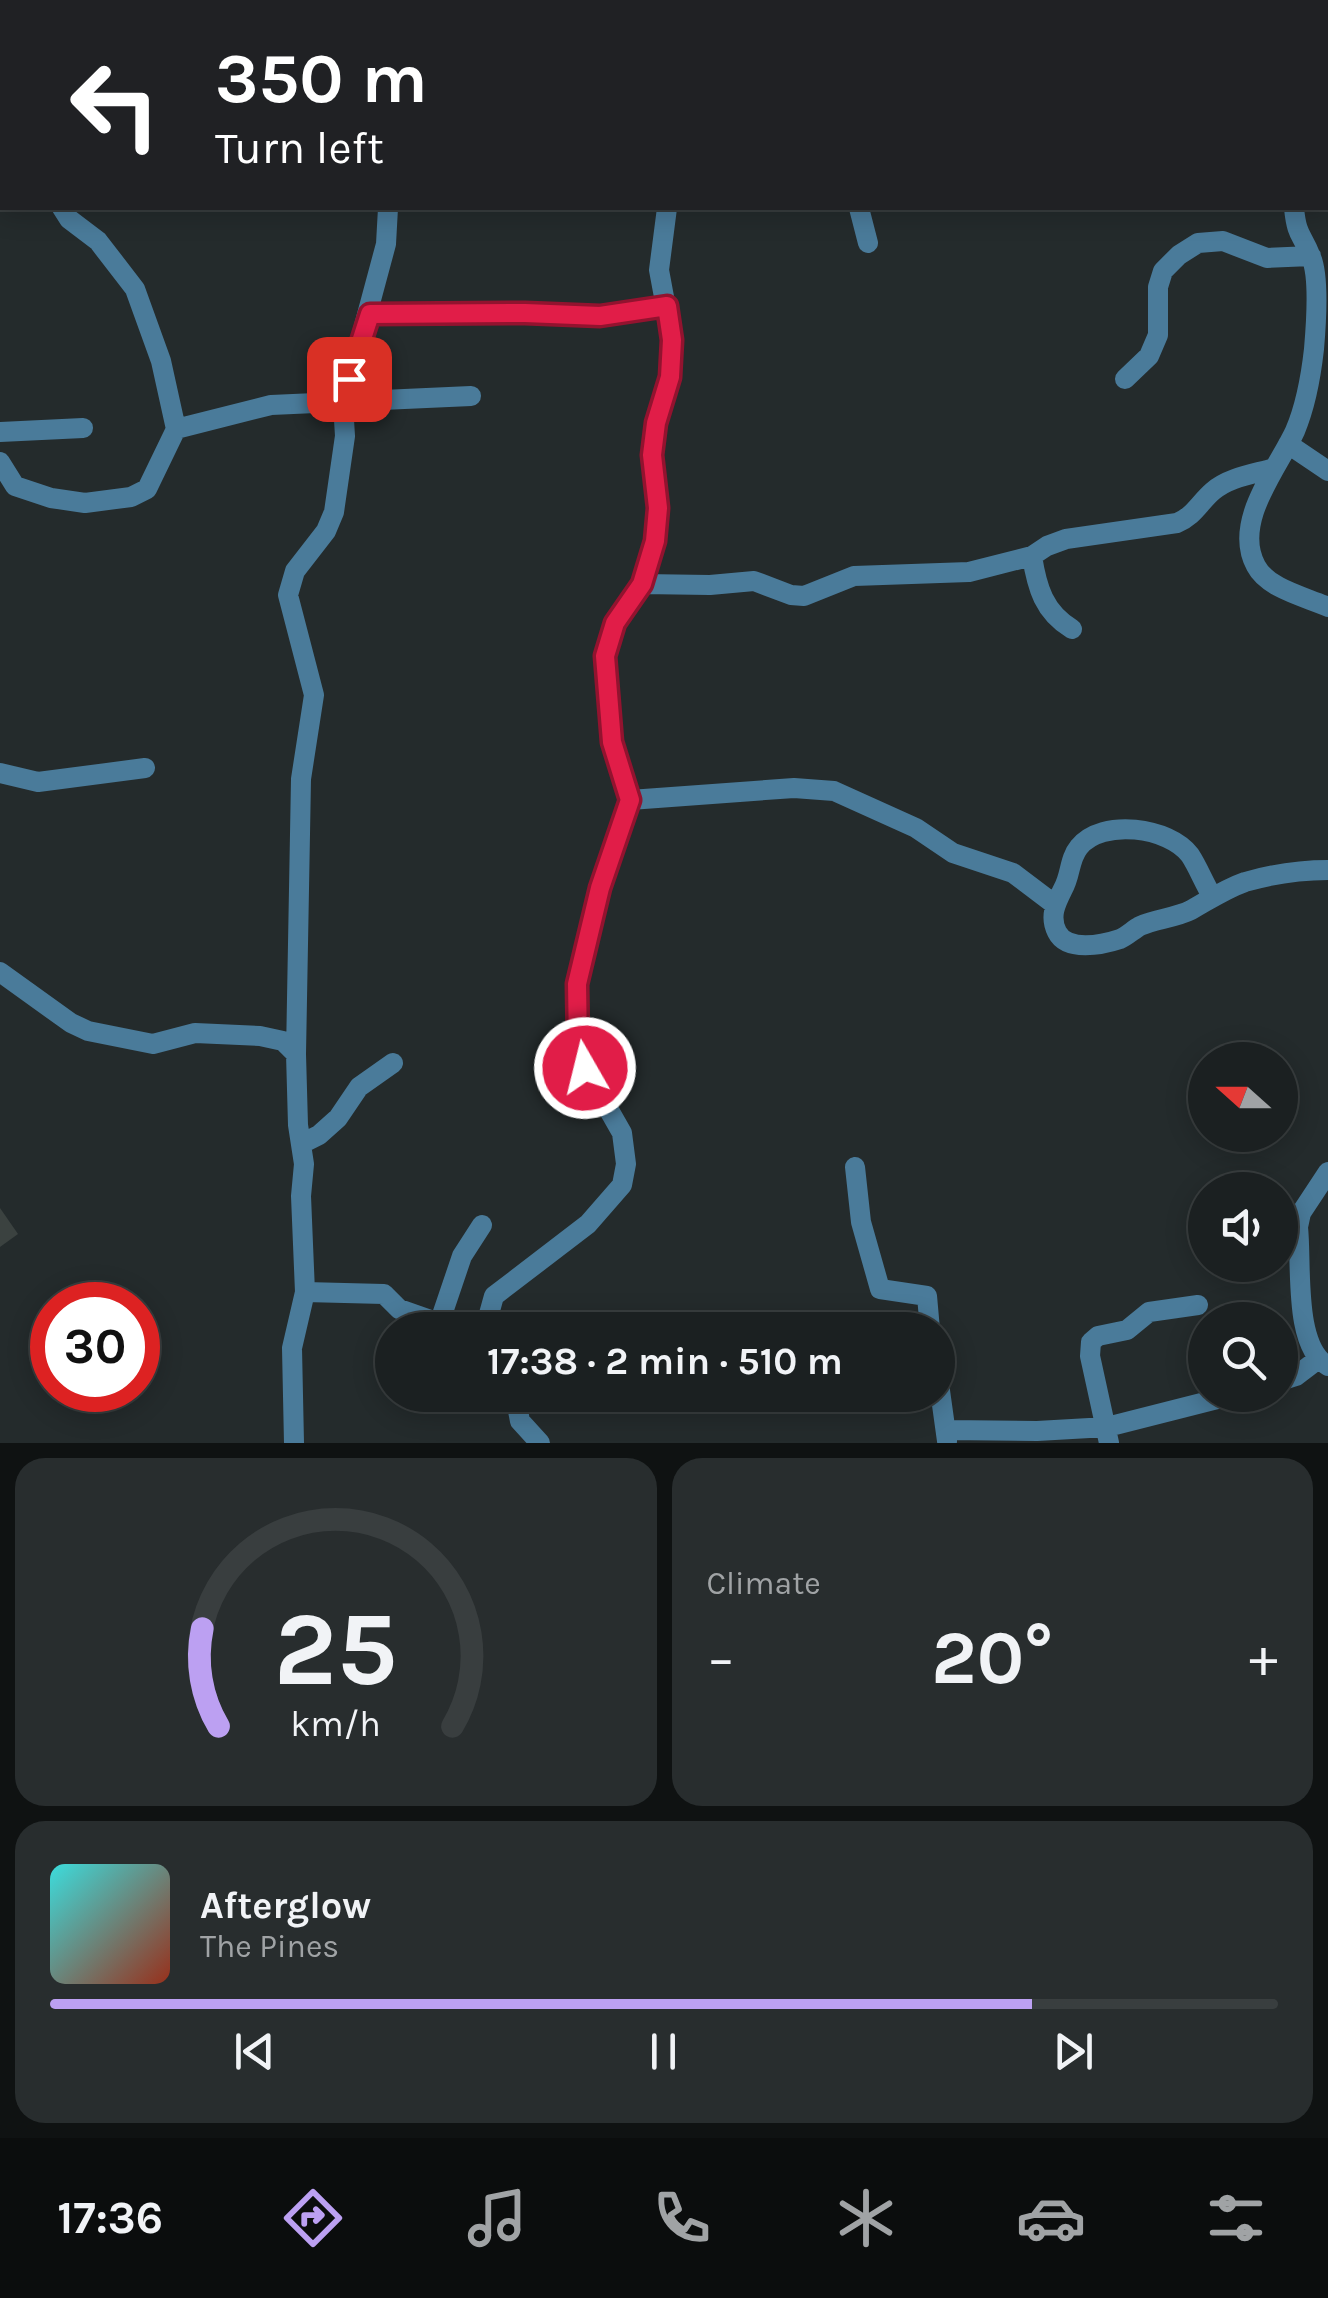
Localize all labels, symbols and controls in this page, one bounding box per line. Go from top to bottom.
text: 350 m [215,38,428,120]
icon: left [50,40,180,170]
text: Turn left [215,122,384,174]
pin [307,337,392,422]
icon: arrive [322,352,377,407]
position arrow [533,1016,637,1120]
north arrow [1188,1042,1298,1152]
map controls [1188,1042,1298,1412]
button: sound [1188,1172,1298,1282]
speed limit sign: 30 [30,1282,160,1412]
button: search [1188,1302,1298,1412]
text: 17:38 · 2 min · 510 m [487,1339,843,1384]
text: Climate [707,1565,821,1602]
text: 25 [274,1589,397,1710]
text: 20° [931,1614,1053,1702]
text: − [707,1626,735,1690]
text: + [1249,1626,1278,1690]
text: km/h [290,1703,381,1745]
text: Afterglow [200,1883,371,1928]
text: The Pines [200,1928,339,1965]
icon: previous [227,2024,282,2079]
icon: pause [636,2024,691,2079]
icon: next [1046,2024,1101,2079]
icon: directions [278,2183,348,2253]
icon: music [462,2183,532,2253]
icon: phone [647,2183,717,2253]
icon: climate [831,2183,901,2253]
icon: car [1016,2183,1086,2253]
icon: filters [1201,2183,1271,2253]
text: 17:36 [57,2192,163,2244]

